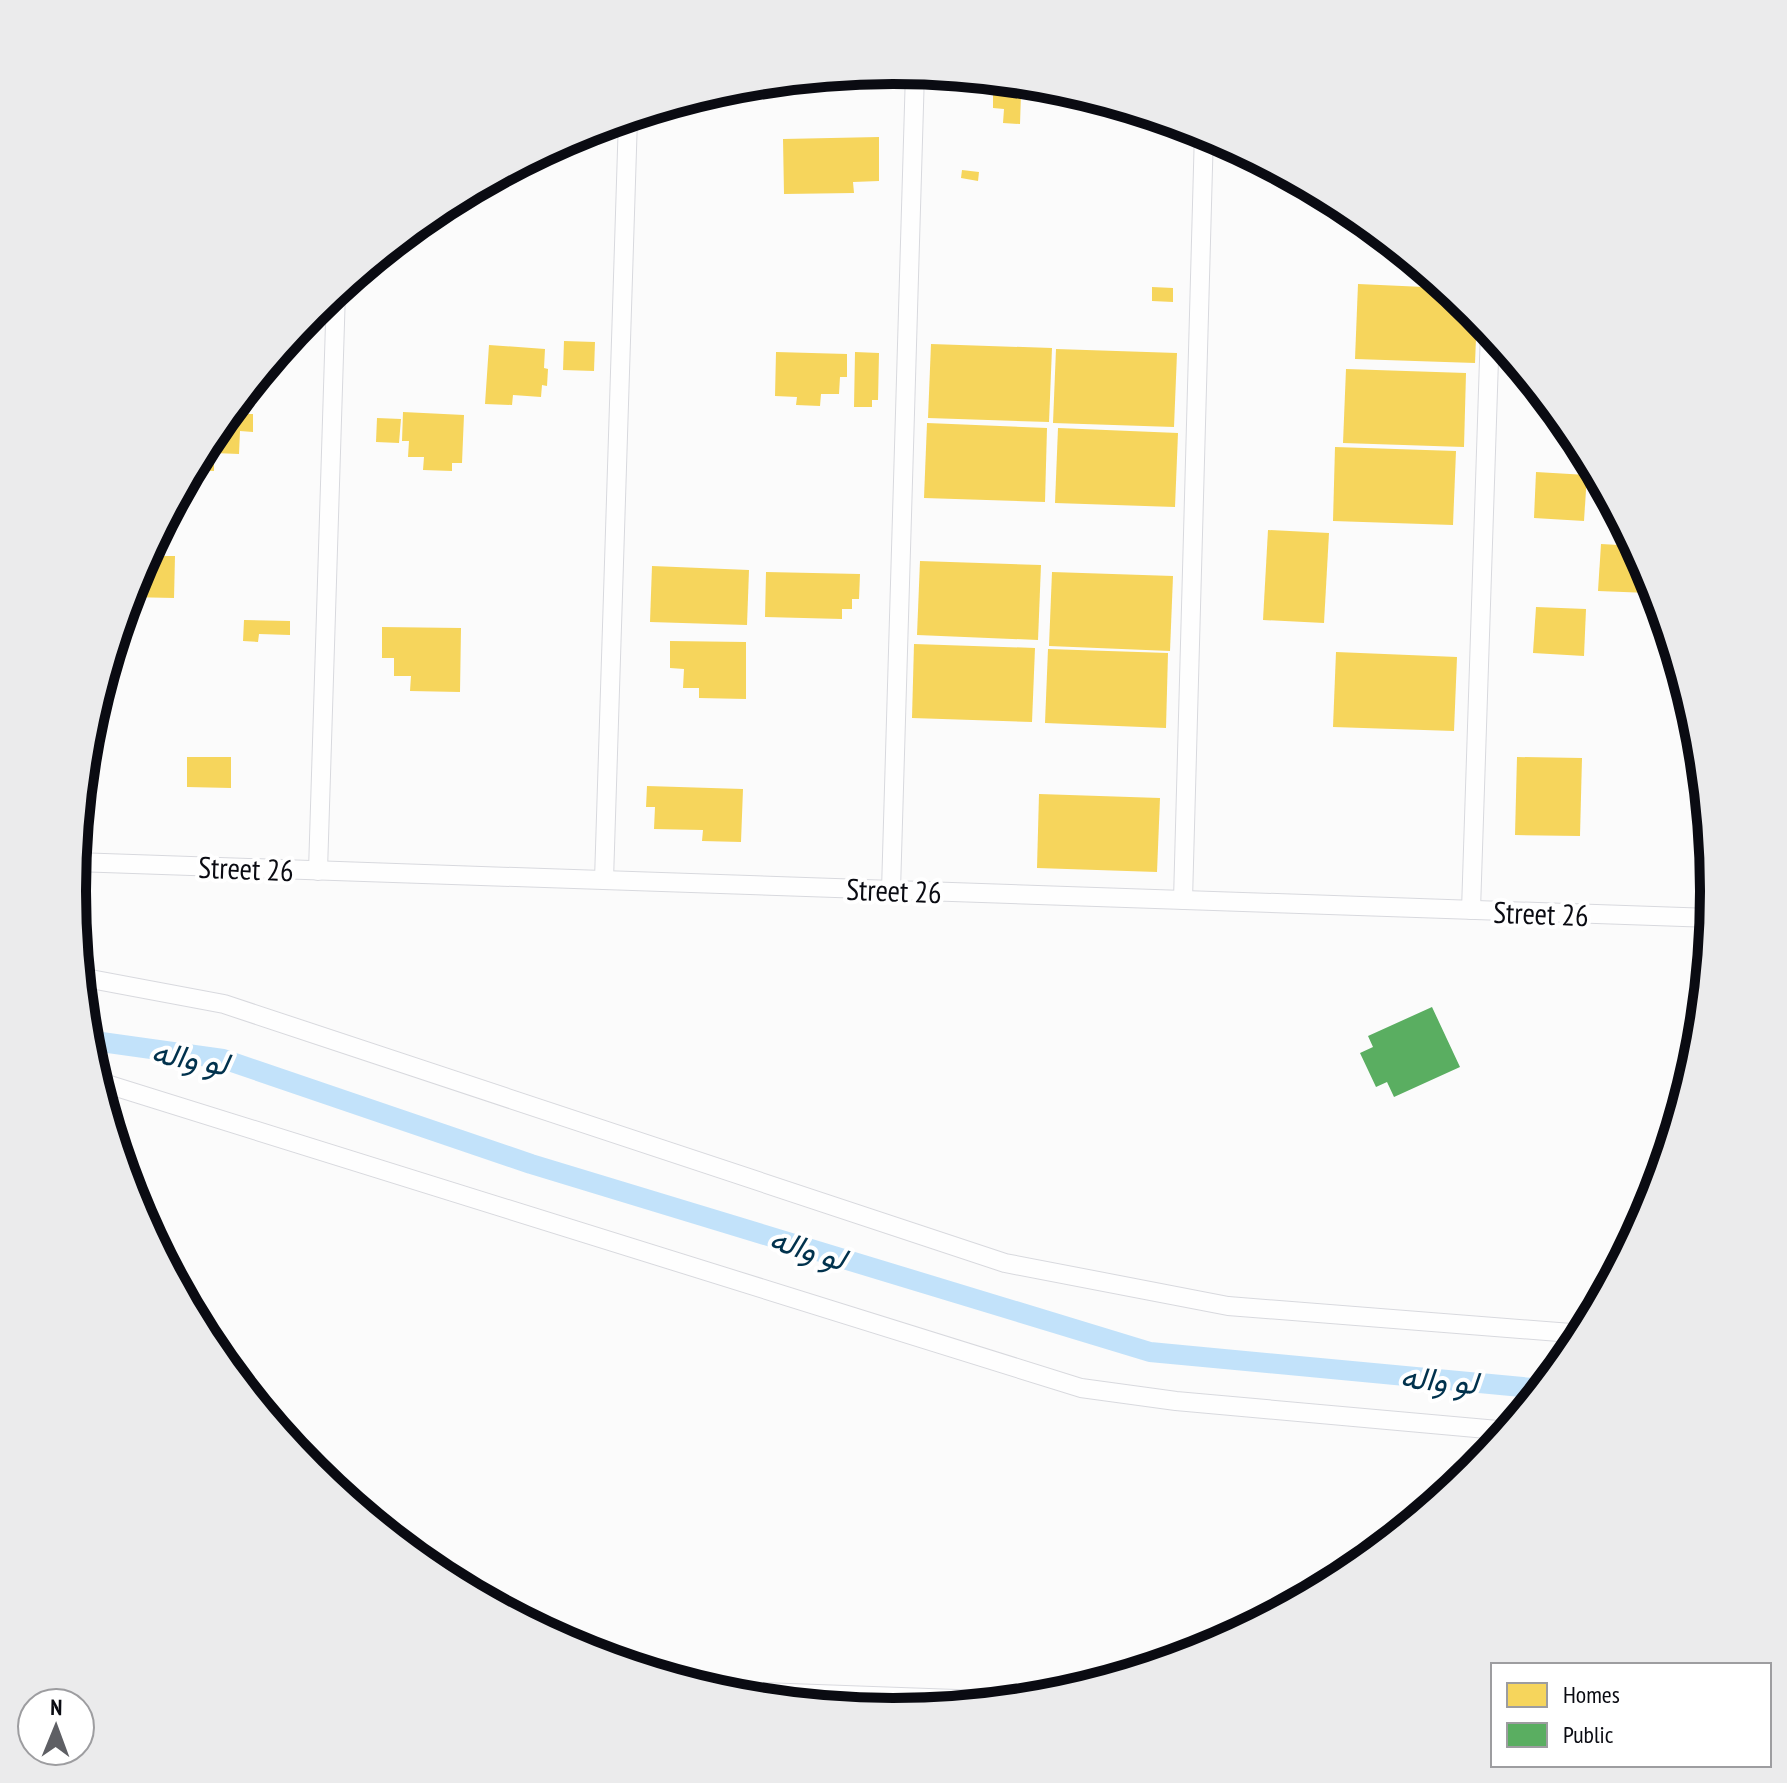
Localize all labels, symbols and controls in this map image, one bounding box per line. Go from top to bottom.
street label: Street 26 [198,847,294,889]
street label: Street 26 [846,869,942,911]
street label: Street 26 [1493,892,1589,934]
water label: لو واله [148,1030,236,1085]
water label: لو واله [765,1217,855,1281]
water label: لو واله [1398,1355,1483,1404]
legend [1491,1663,1771,1767]
text: Homes [1563,1679,1620,1710]
north arrow [16,1687,96,1767]
text: N [50,1693,63,1721]
text: Public [1563,1719,1614,1750]

